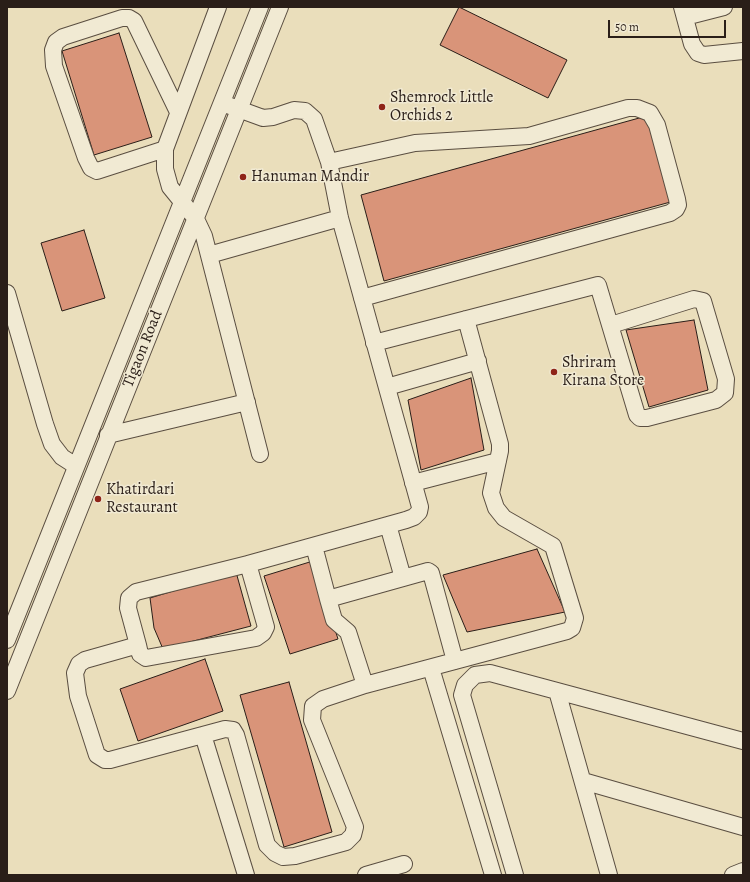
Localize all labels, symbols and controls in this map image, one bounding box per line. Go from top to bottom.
scale bar [610,12,728,38]
text: 50 m [615,19,639,35]
place label: Shemrock Little Orchids 2 [390,88,493,126]
marker: Shemrock Little Orchids 2 [377,102,387,112]
place label: Hanuman Mandir [251,167,369,187]
marker: Hanuman Mandir [238,172,248,182]
street label: Tigaon Road [119,308,167,390]
place label: Shriram Kirana Store [562,353,644,391]
marker: Shriram Kirana Store [549,367,559,377]
place label: Khatirdari Restaurant [106,480,178,518]
marker: Khatirdari Restaurant [93,494,103,504]

